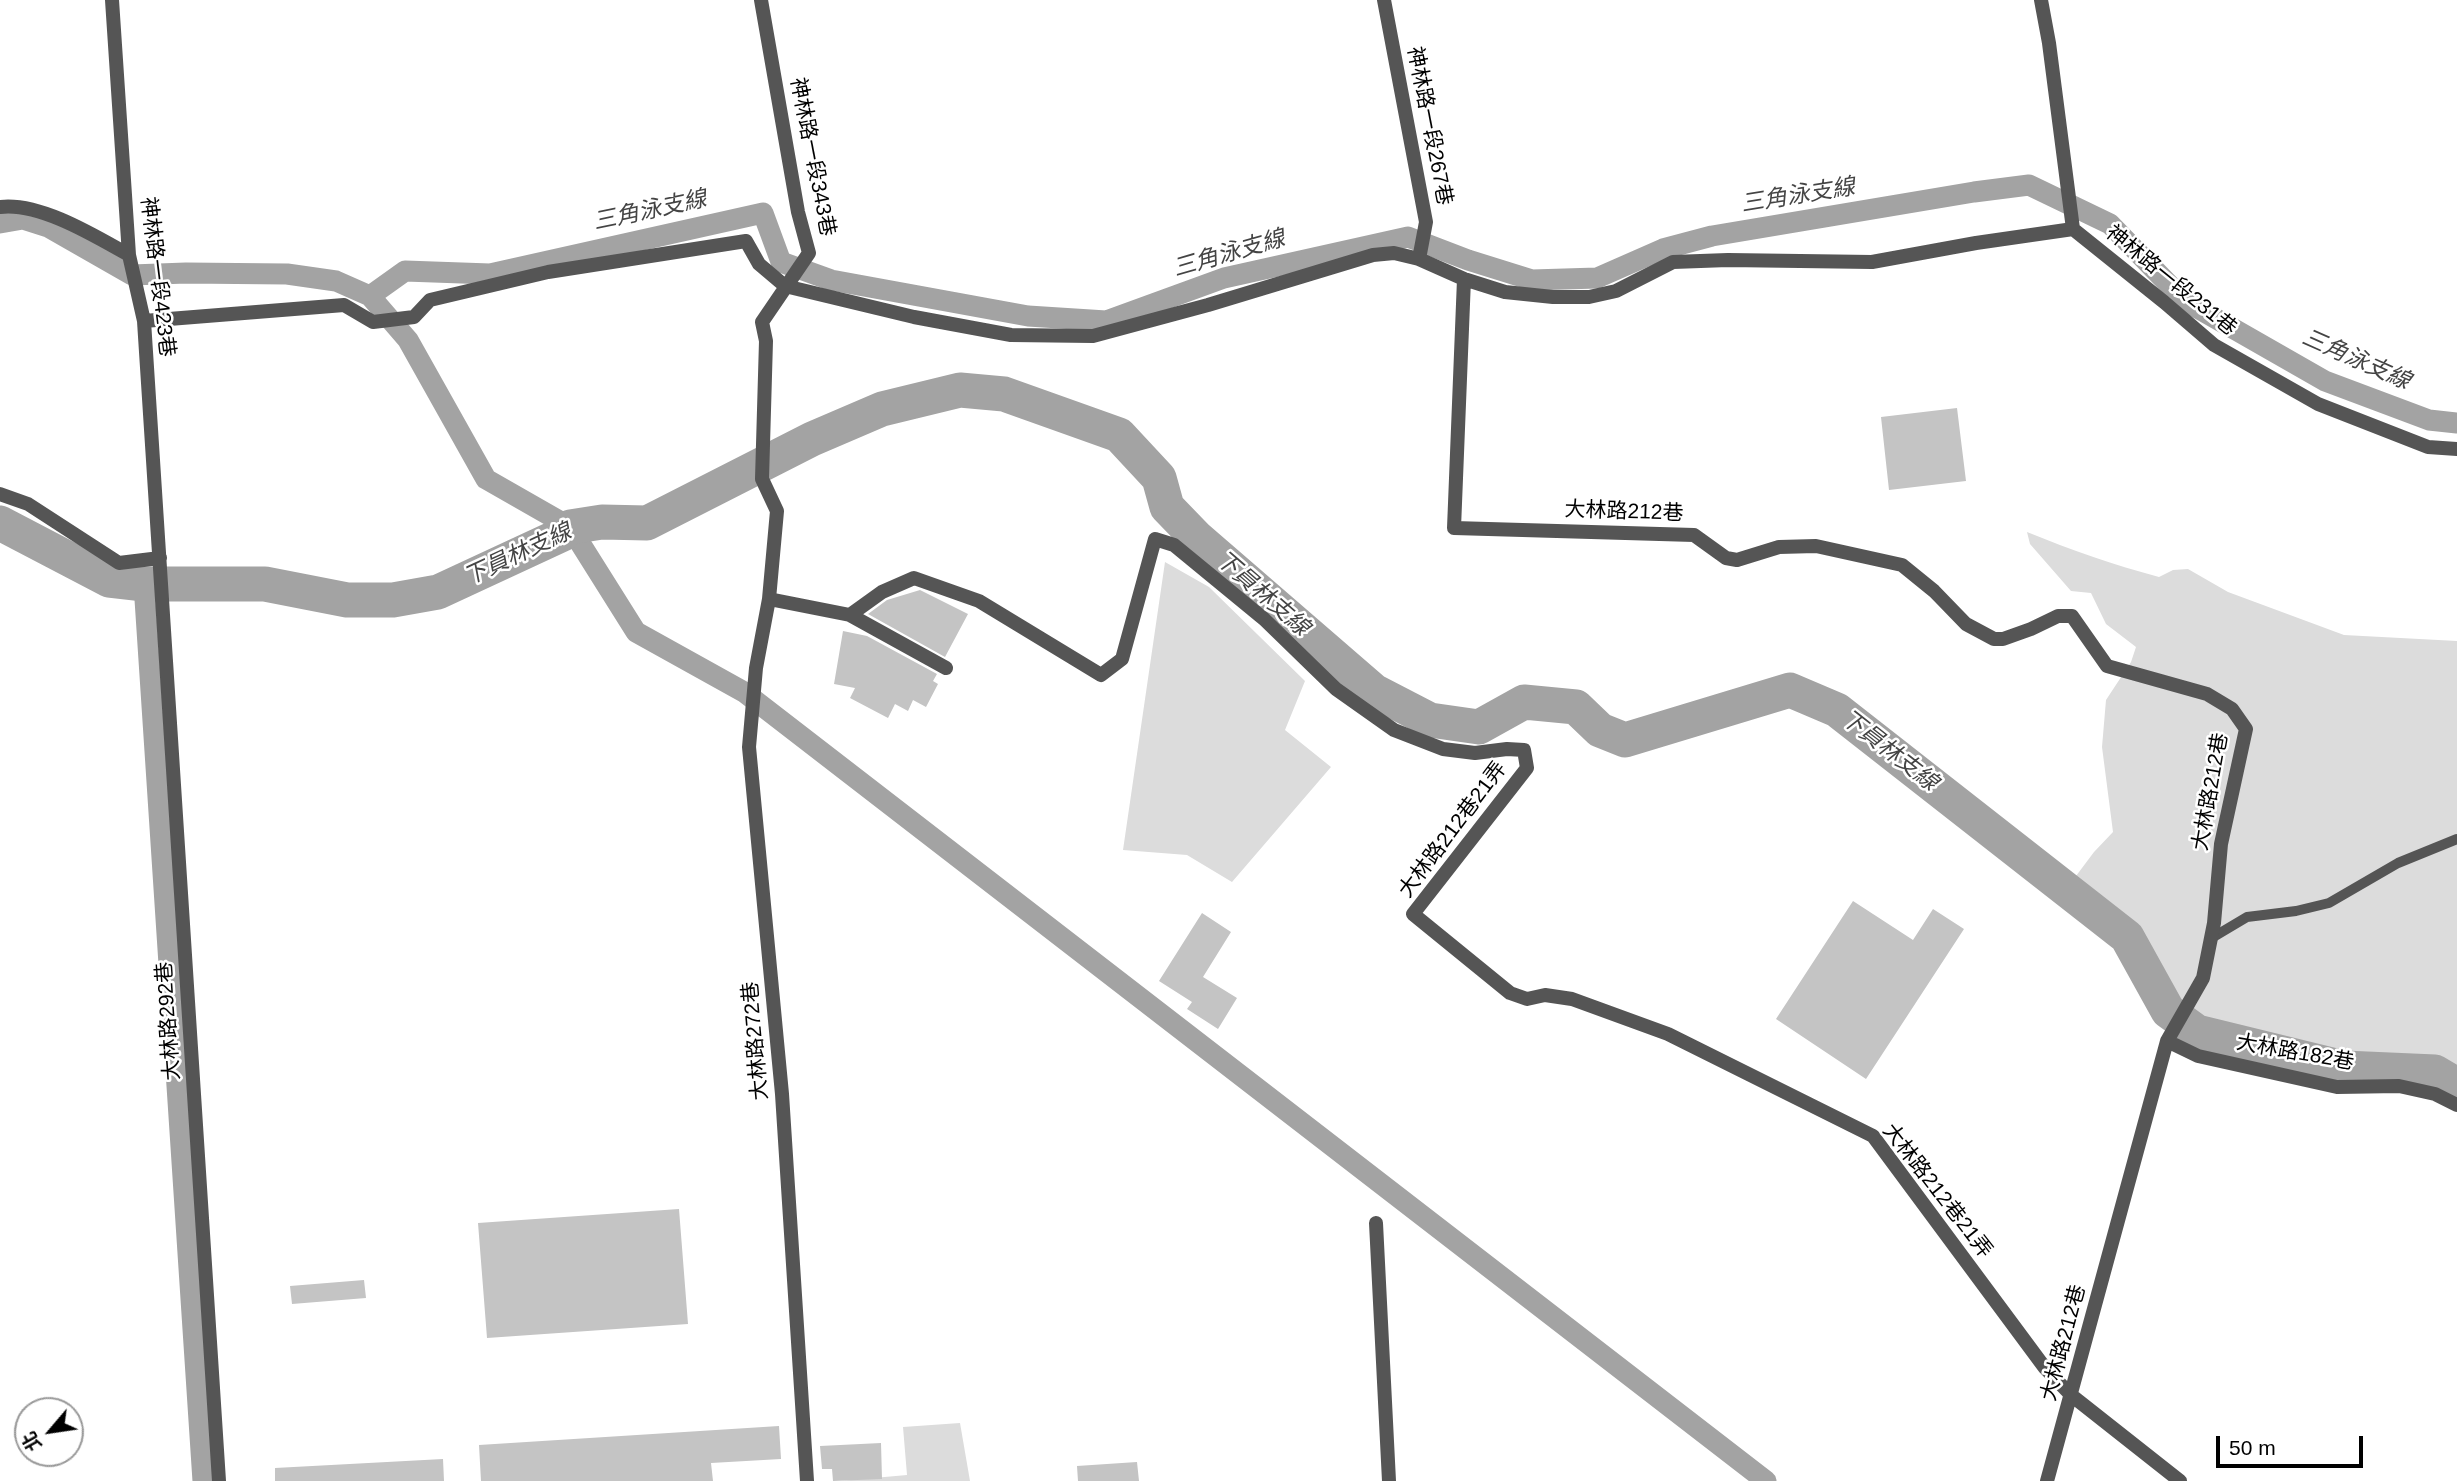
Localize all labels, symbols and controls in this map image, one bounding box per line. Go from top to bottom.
street label: 神林路一段267巷 [1401,45,1457,207]
street label: 神林路一段343巷 [784,76,840,238]
water label: 三角泳支線 [1739,173,1857,219]
water label: 三角泳支線 [591,186,709,236]
street label: 神林路一段423巷 [135,196,179,358]
street label: 神林路一段231巷 [2100,221,2242,341]
water label: 三角泳支線 [1170,225,1288,283]
water label: 三角泳支線 [2298,324,2414,396]
street label: 大林路212巷 [1564,497,1684,527]
water label: 下員林支線 [460,518,576,592]
water label: 下員林支線 [1210,546,1314,642]
water label: 下員林支線 [1835,705,1943,797]
street label: 大林路212巷 [2188,731,2234,853]
street label: 大林路212巷21弄 [1394,757,1512,903]
street label: 大林路292巷 [152,961,186,1081]
street label: 大林路272巷 [738,981,774,1101]
street label: 大林路182巷 [2234,1030,2356,1076]
street label: 大林路212巷21弄 [1877,1119,1997,1263]
street label: 大林路212巷 [2036,1282,2092,1404]
north arrow [14,1397,84,1467]
scale bar [2219,1422,2366,1466]
text: 北 [18,1428,46,1455]
text: 50 m [2229,1436,2276,1459]

